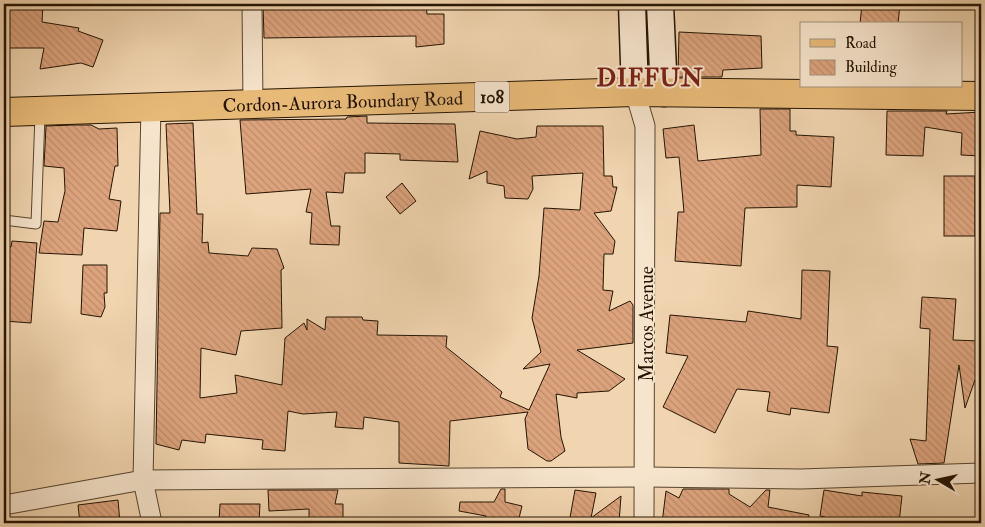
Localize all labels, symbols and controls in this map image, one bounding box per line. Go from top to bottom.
legend [800,22,962,88]
text: Road [845,34,877,53]
text: Building [845,58,897,77]
district label: DIFFUN [597,63,703,94]
road number: 108 [474,81,510,112]
street label: Cordon-Aurora Boundary Road [222,86,464,118]
street label: Marcos Avenue [635,266,659,382]
north arrow [912,454,962,504]
text: N [916,470,935,487]

